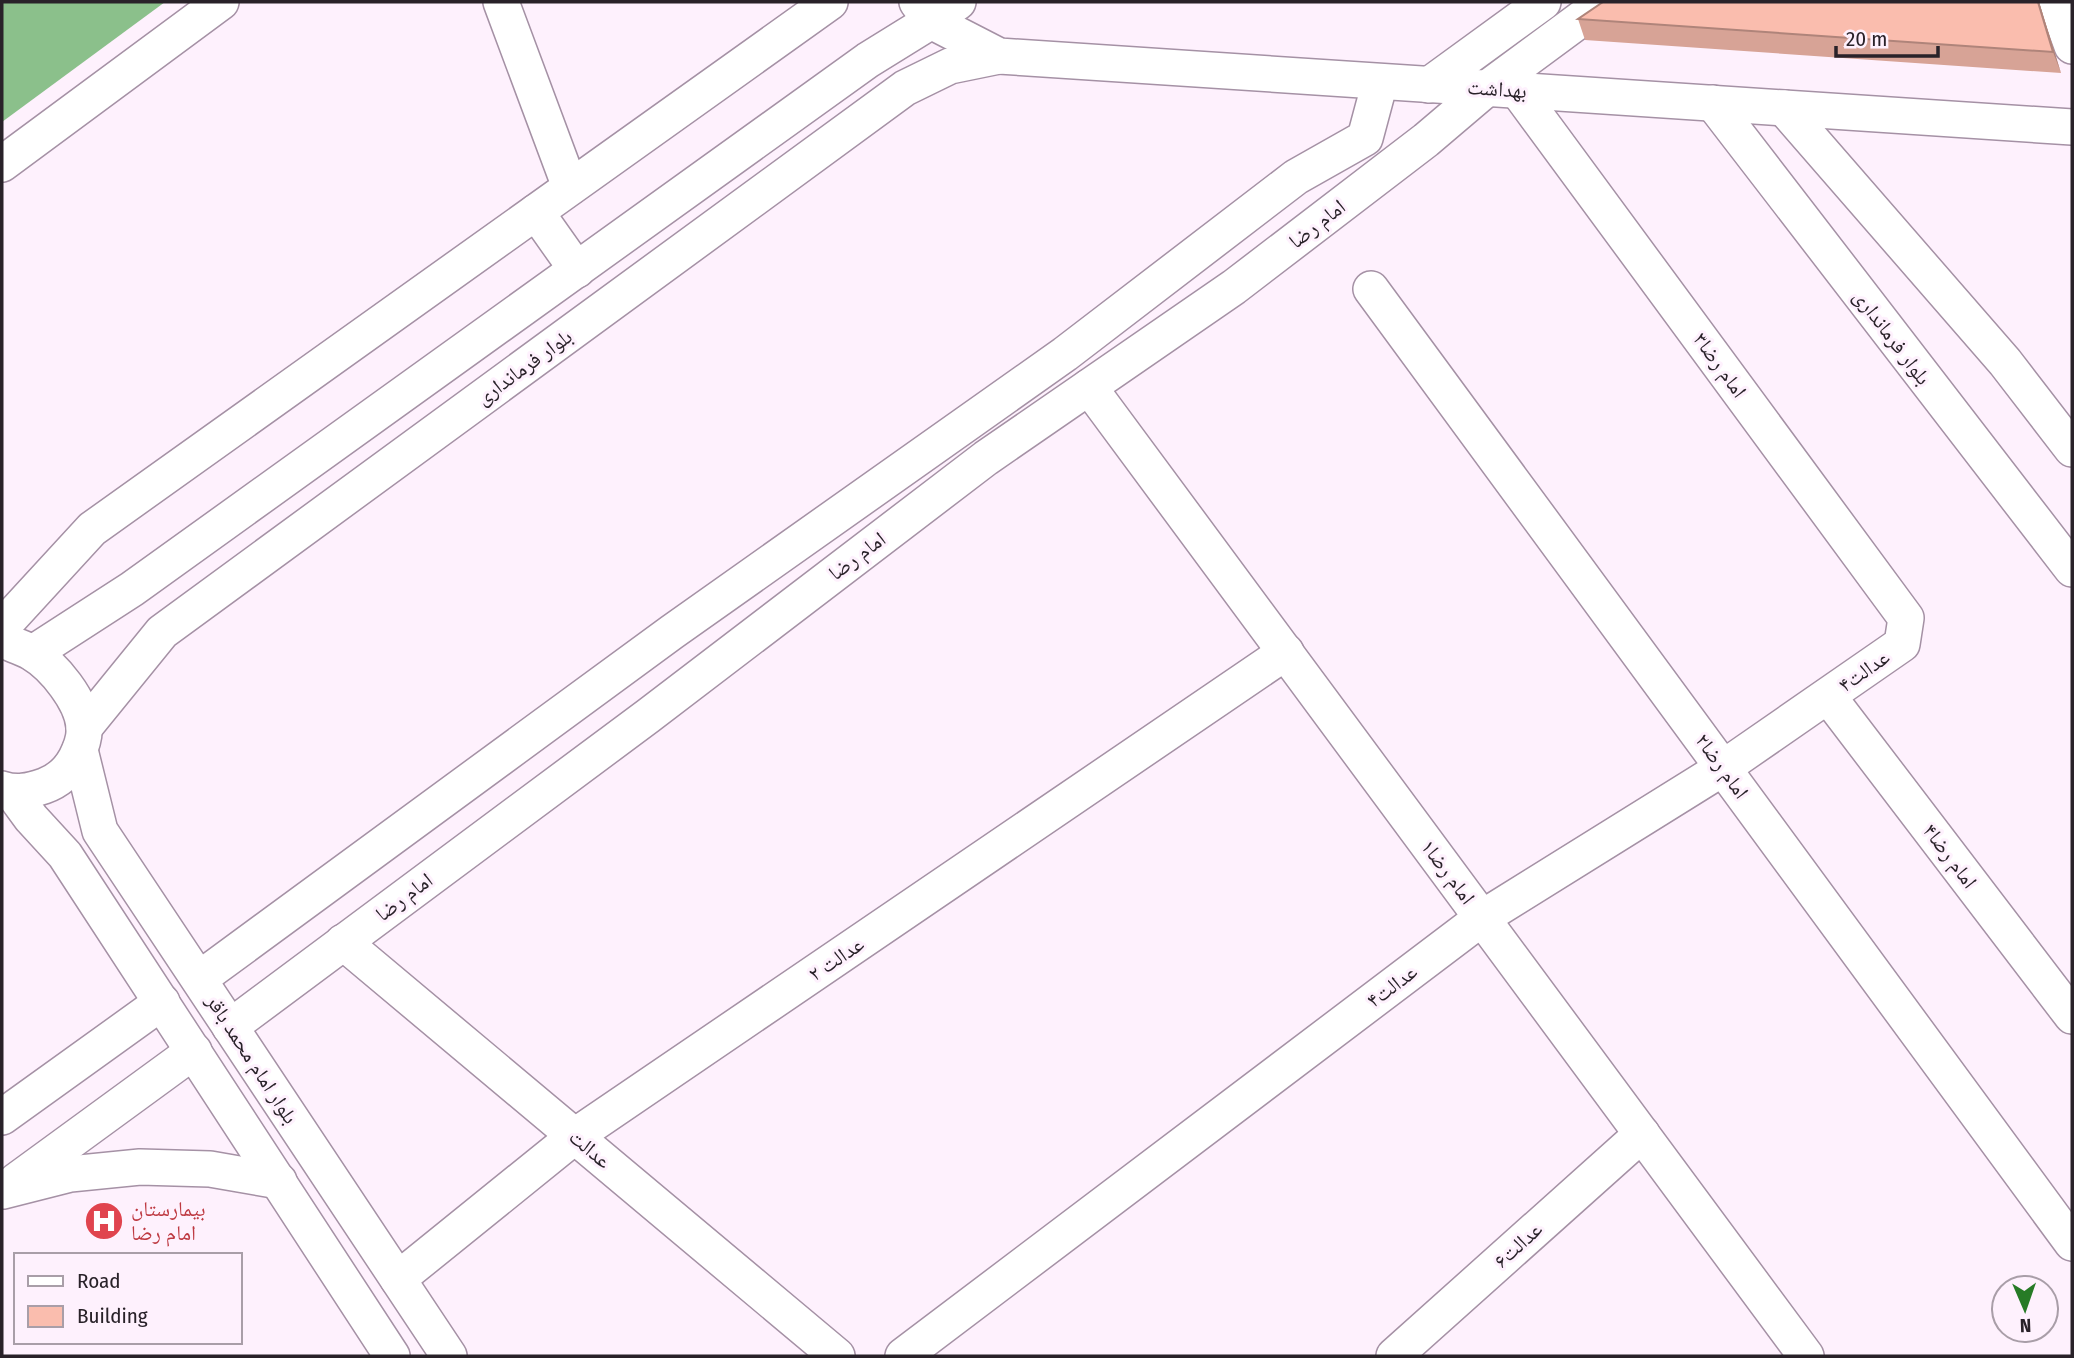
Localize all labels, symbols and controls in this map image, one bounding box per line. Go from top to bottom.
scale bar [1836,14,1938,58]
text: 20 m [1846,26,1887,52]
street label: بهداشت [1466,74,1528,104]
street label: امام رضا [1283,194,1351,255]
street label: بلوار فرمانداری [1848,284,1936,390]
street label: بلوار فرمانداری [471,323,577,411]
street label: امام رضا۳ [1687,327,1752,403]
street label: امام رضا [823,526,891,587]
street label: عدالت۴ [1833,644,1895,698]
street label: امام رضا۲ [1689,728,1754,804]
street label: امام رضا۴ [1916,818,1983,894]
street label: امام رضا۱ [1414,834,1481,910]
street label: امام رضا [370,867,438,928]
street label: عدالت ۲ [803,931,869,987]
street label: عدالت۴ [1362,958,1423,1013]
street label: بلوار امام محمد باقر [199,988,304,1129]
street label: عدالت [564,1124,617,1174]
place label: بیمارستان امام رضا [131,1196,205,1247]
hospital icon: بیمارستان امام رضا [83,1200,125,1242]
street label: عدالت۶ [1488,1216,1548,1274]
legend [14,1253,242,1344]
text: Road [77,1268,121,1294]
north arrow [1990,1274,2060,1344]
text: Building [77,1303,148,1329]
text: N [2019,1314,2032,1337]

